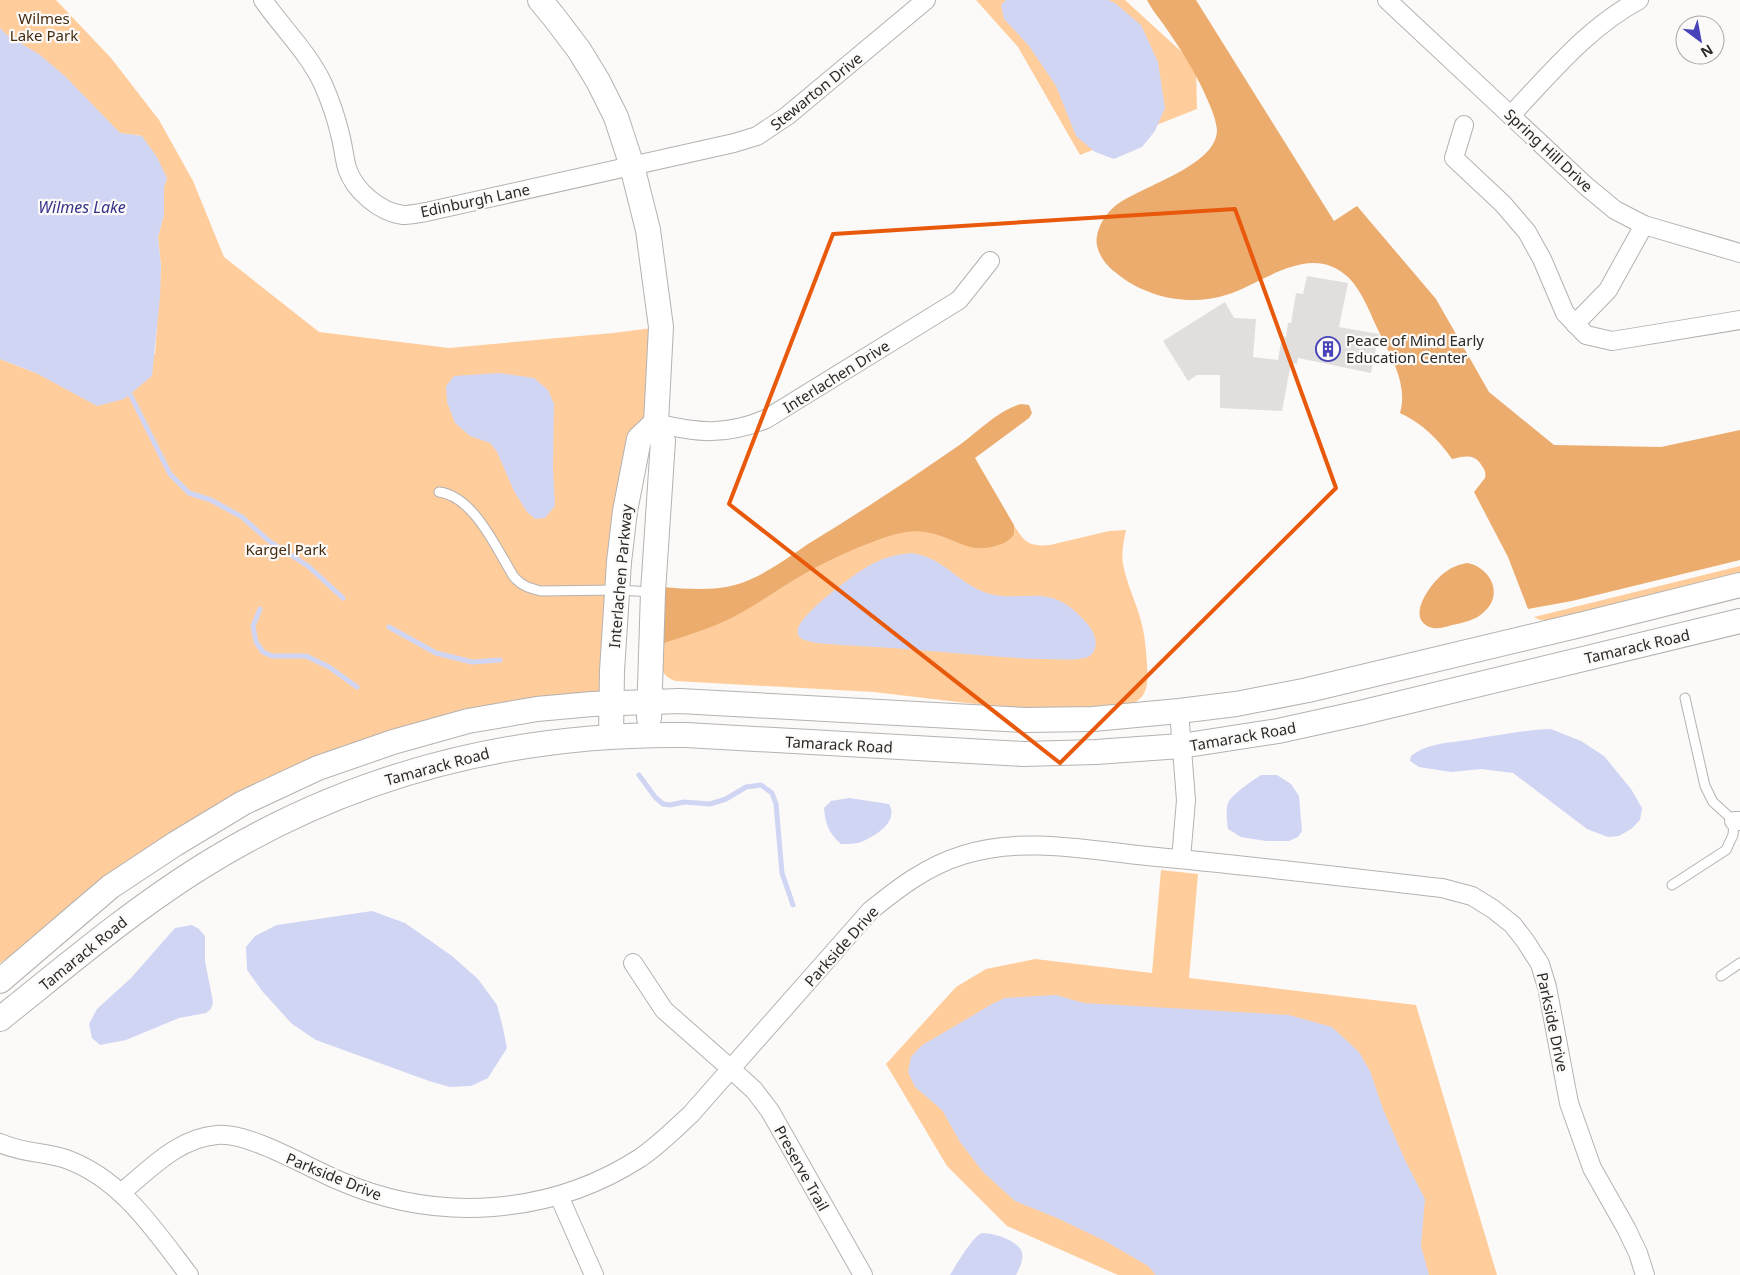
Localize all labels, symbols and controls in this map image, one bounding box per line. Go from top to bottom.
park label: Wilmes Lake Park [10,8,78,45]
north arrow [1675,15,1725,65]
text: N [1697,40,1717,63]
street label: Stewarton Drive [766,48,866,134]
street label: Spring Hill Drive [1501,104,1597,196]
street label: Edinburgh Lane [418,179,532,221]
water label: Wilmes Lake [38,196,126,218]
place label: Peace of Mind Early Education Center [1346,330,1484,367]
street label: Interlachen Drive [779,335,893,417]
building icon: Peace of Mind Early Education Center [1315,336,1341,362]
street label: Interlachen Parkway [604,503,636,649]
park label: Kargel Park [246,539,326,559]
street label: Tamarack Road [1582,624,1692,668]
street label: Tamarack Road [1188,717,1298,755]
street label: Tamarack Road [785,731,893,757]
street label: Tamarack Road [383,742,491,790]
street label: Parkside Drive [800,902,882,990]
street label: Tamarack Road [35,911,131,995]
street label: Parkside Drive [1533,970,1573,1074]
street label: Preserve Trail [770,1122,834,1214]
street label: Parkside Drive [283,1148,385,1204]

